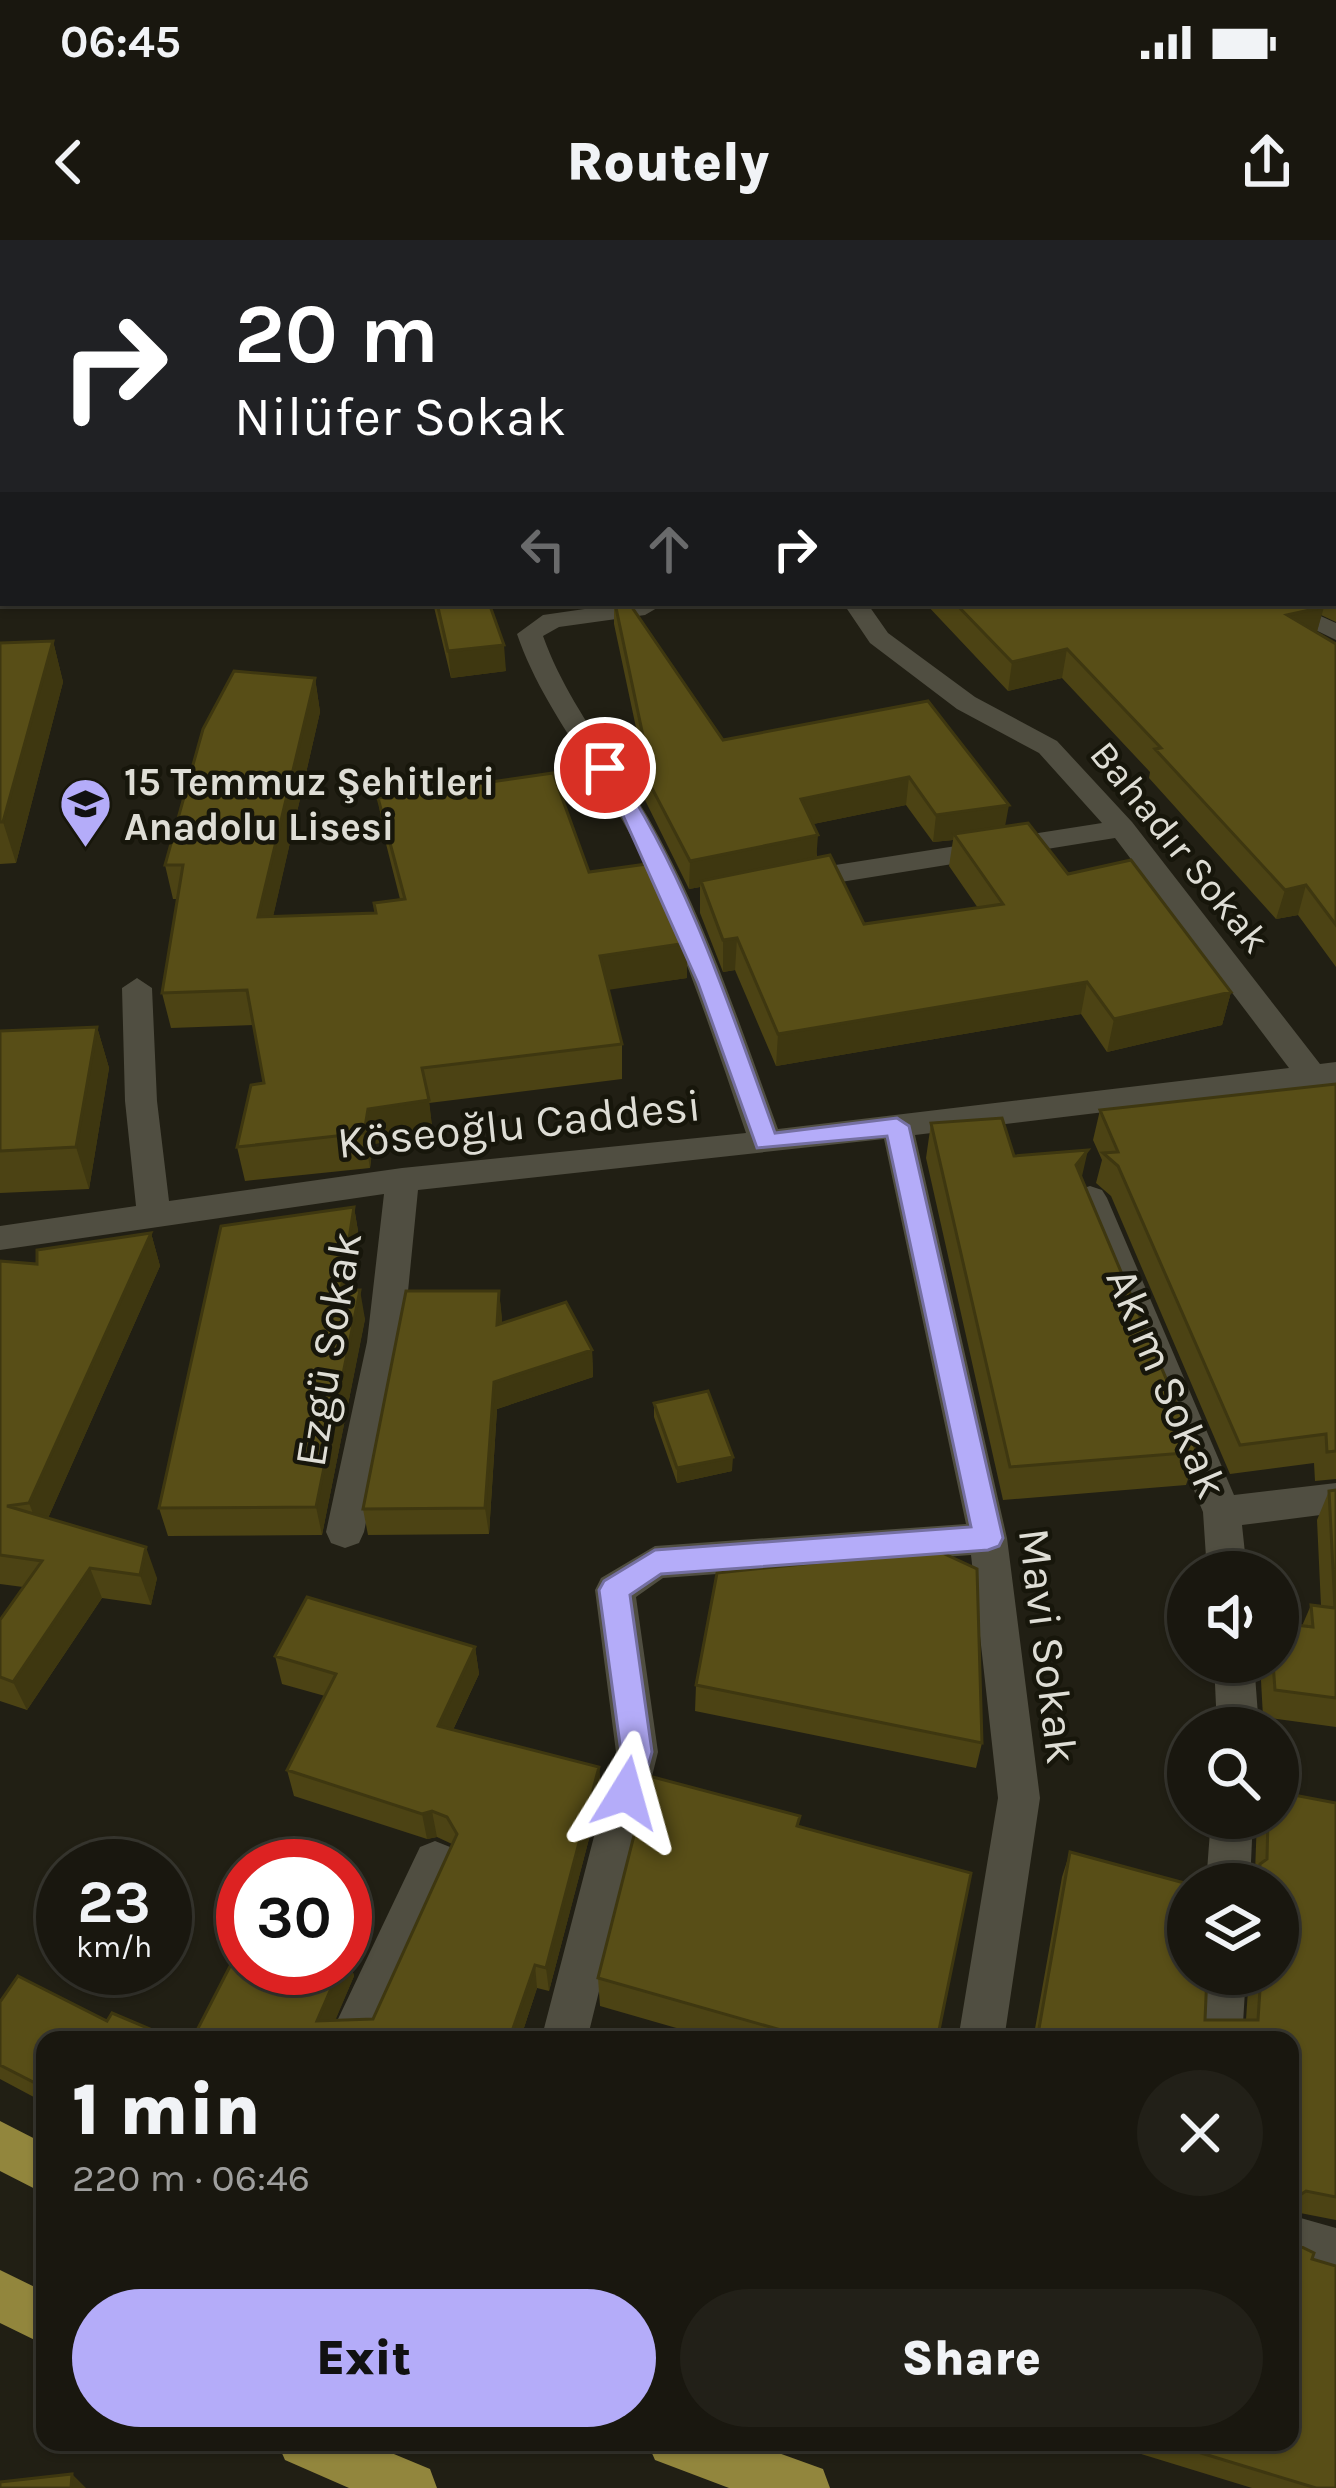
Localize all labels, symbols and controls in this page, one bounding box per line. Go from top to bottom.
text: 06:45 [60,16,181,68]
icon: back [36,129,102,195]
icon: share [1234,129,1300,195]
text: Routely [567,130,769,194]
text: 20 m [234,285,439,383]
icon: right [36,288,192,444]
text: Nilüfer Sokak [234,385,566,449]
icon: left [510,516,576,582]
icon: ahead [636,516,702,582]
icon: right [762,516,828,582]
pin [554,717,656,819]
street label: Bahadır Sokak [1081,732,1279,962]
icon: arrive [572,735,638,801]
place label: 15 Temmuz Şehitleri Anadolu Lisesi [124,759,495,850]
school or university icon: 15 Temmuz Şehitleri Anadolu Lisesi [57,776,113,850]
street label: Köseoğlu Caddesi [335,1079,703,1170]
street label: Ezgü Sokak [284,1228,373,1470]
street label: Akım Sokak [1095,1260,1239,1506]
street label: Mavi Sokak [1008,1525,1088,1767]
map controls [1167,1551,1299,1995]
button: sound [1167,1551,1299,1683]
button: search [1167,1707,1299,1839]
position arrow [563,1730,689,1856]
speed limit sign: 30 [216,1839,372,1995]
button: layers [1167,1863,1299,1995]
text: 23 [77,1867,151,1937]
text: km/h [76,1929,152,1965]
text: 1 min [72,2068,261,2152]
button: close [1137,2070,1263,2196]
text: 220 m · 06:46 [72,2155,310,2201]
button: Exit [72,2289,656,2427]
button: Share [680,2289,1263,2427]

